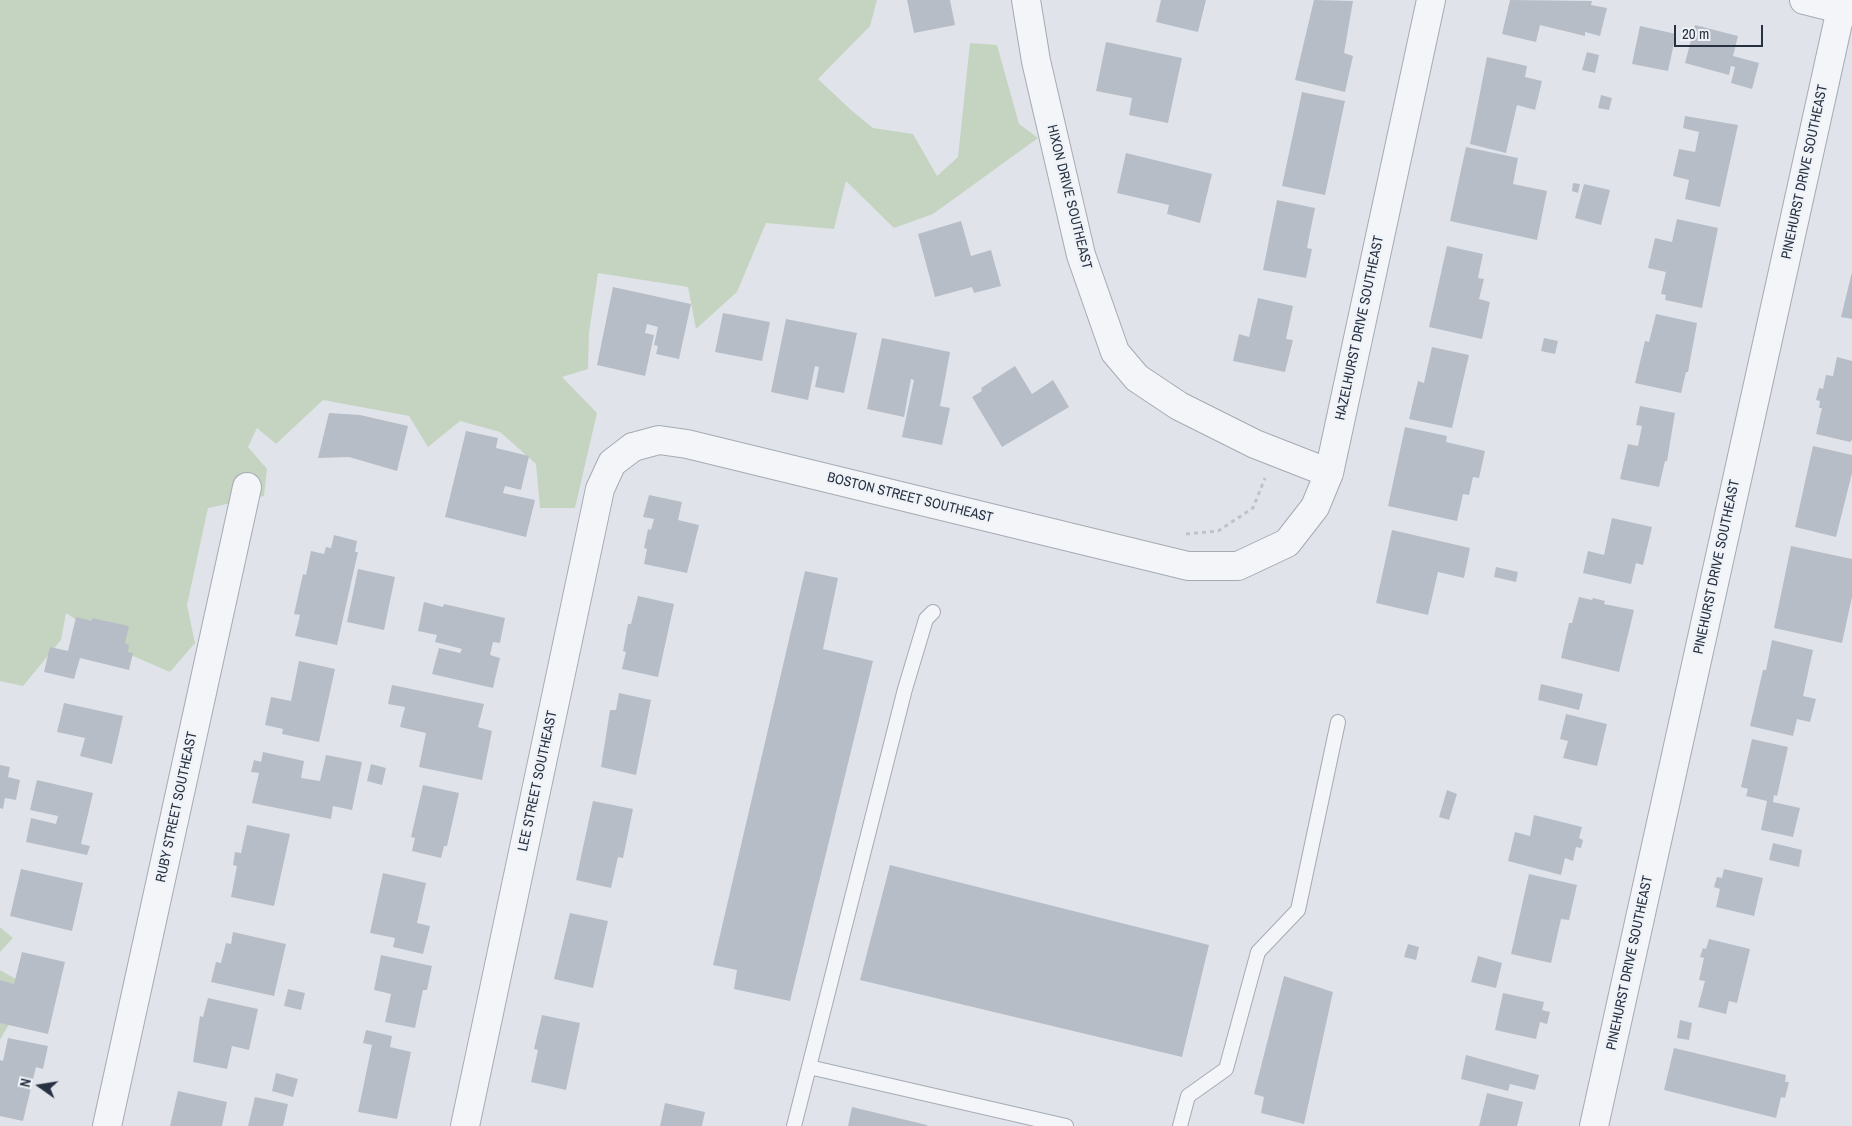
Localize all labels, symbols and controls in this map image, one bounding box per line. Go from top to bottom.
scale bar [1677,15,1766,47]
text: 20 m [1682,23,1709,44]
street label: PINEHURST DRIVE SOUTHEAST [1778,83,1832,261]
street label: HIXON DRIVE SOUTHEAST [1043,123,1095,271]
street label: HAZELHURST DRIVE SOUTHEAST [1332,234,1388,422]
street label: BOSTON STREET SOUTHEAST [825,469,995,527]
street label: PINEHURST DRIVE SOUTHEAST [1690,478,1744,656]
street label: LEE STREET SOUTHEAST [515,709,561,853]
street label: RUBY STREET SOUTHEAST [153,730,201,884]
street label: PINEHURST DRIVE SOUTHEAST [1603,874,1657,1052]
north arrow [15,1061,65,1111]
text: N [16,1077,35,1089]

